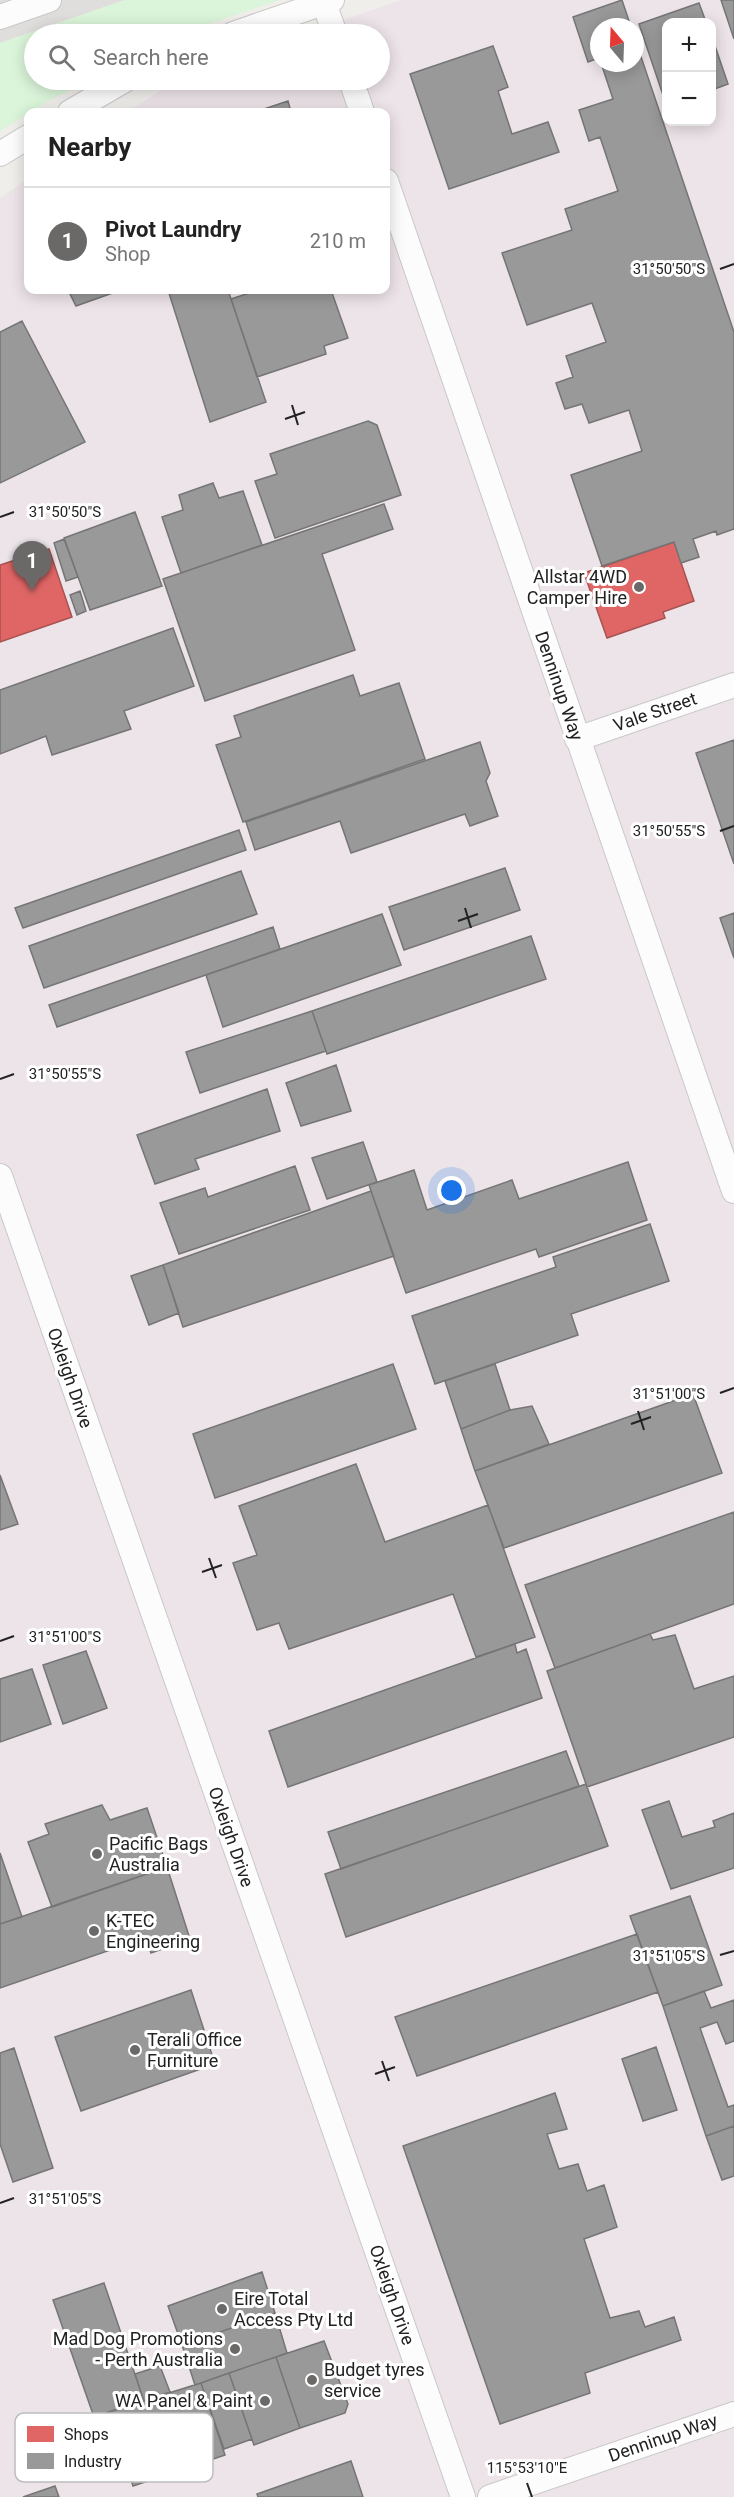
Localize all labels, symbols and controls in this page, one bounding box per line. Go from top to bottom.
north arrow [590,18,644,72]
map controls [662,18,716,126]
button: + [662,18,716,72]
search box [24,24,390,90]
icon: search [45,41,78,74]
text: Search here [93,45,209,70]
button: − [662,72,716,126]
text: Nearby [48,132,131,162]
text: Pivot Laundry [105,217,241,242]
text: 1 [62,229,73,253]
text: 210 m [310,229,366,253]
text: Shop [105,242,151,266]
text: 31°50'50"S [633,260,705,278]
text: 31°50'50"S [29,503,101,521]
pin: 1 [12,542,51,591]
place label: Allstar 4WD Camper Hire [527,566,627,608]
marker: Allstar 4WD Camper Hire [632,580,646,594]
street label: Denninup Way [531,629,588,744]
street label: Vale Street [610,687,699,736]
text: 31°50'55"S [633,822,705,840]
text: 31°50'55"S [29,1065,101,1083]
your location [437,1176,466,1205]
street label: Oxleigh Drive [44,1325,97,1431]
text: 31°51'00"S [633,1385,705,1403]
text: 31°51'00"S [29,1628,101,1646]
street label: Oxleigh Drive [205,1784,258,1890]
place label: Pacific Bags Australia [109,1833,208,1875]
marker: Pacific Bags Australia [90,1847,104,1861]
place label: K-TEC Engineering [106,1910,200,1952]
marker: K-TEC Engineering [87,1924,101,1938]
text: 31°51'05"S [633,1947,705,1965]
place label: Terali Office Furniture [147,2029,242,2071]
marker: Terali Office Furniture [128,2043,142,2057]
text: 31°51'05"S [29,2190,101,2208]
street label: Oxleigh Drive [366,2242,419,2348]
place label: Eire Total Access Pty Ltd [234,2288,353,2330]
marker: Eire Total Access Pty Ltd [215,2302,229,2316]
place label: Mad Dog Promotions - Perth Australia [53,2328,223,2370]
marker: Mad Dog Promotions - Perth Australia [228,2342,242,2356]
place label: Budget tyres service [324,2359,424,2401]
marker: Budget tyres service [305,2373,319,2387]
place label: WA Panel & Paint [115,2390,253,2411]
marker: WA Panel & Paint [258,2394,272,2408]
street label: Denninup Way [606,2409,721,2466]
legend [15,2413,213,2482]
text: Shops [64,2425,109,2444]
text: Industry [64,2452,122,2471]
text: 115°53'10"E [487,2459,568,2477]

